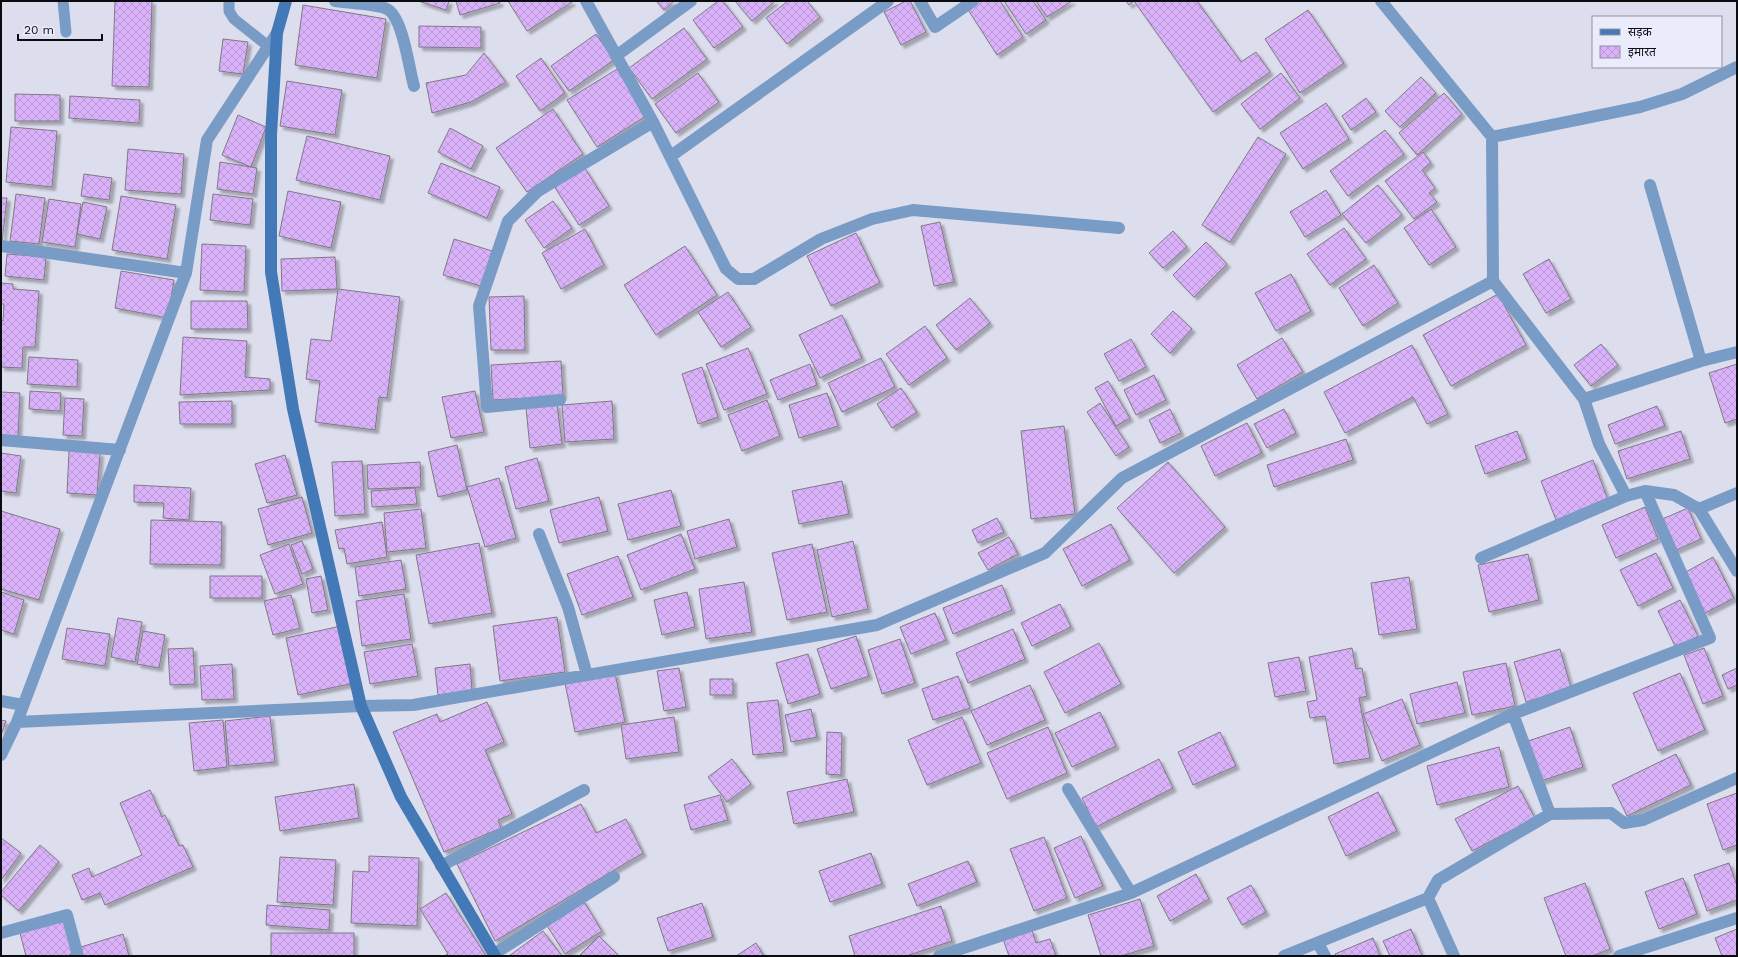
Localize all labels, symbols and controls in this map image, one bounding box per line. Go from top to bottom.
scale bar [18,16,102,42]
legend [1592,16,1722,68]
text: 20 m [24,23,54,37]
text: सड़क [1628,25,1653,39]
text: इमारत [1628,45,1657,59]

